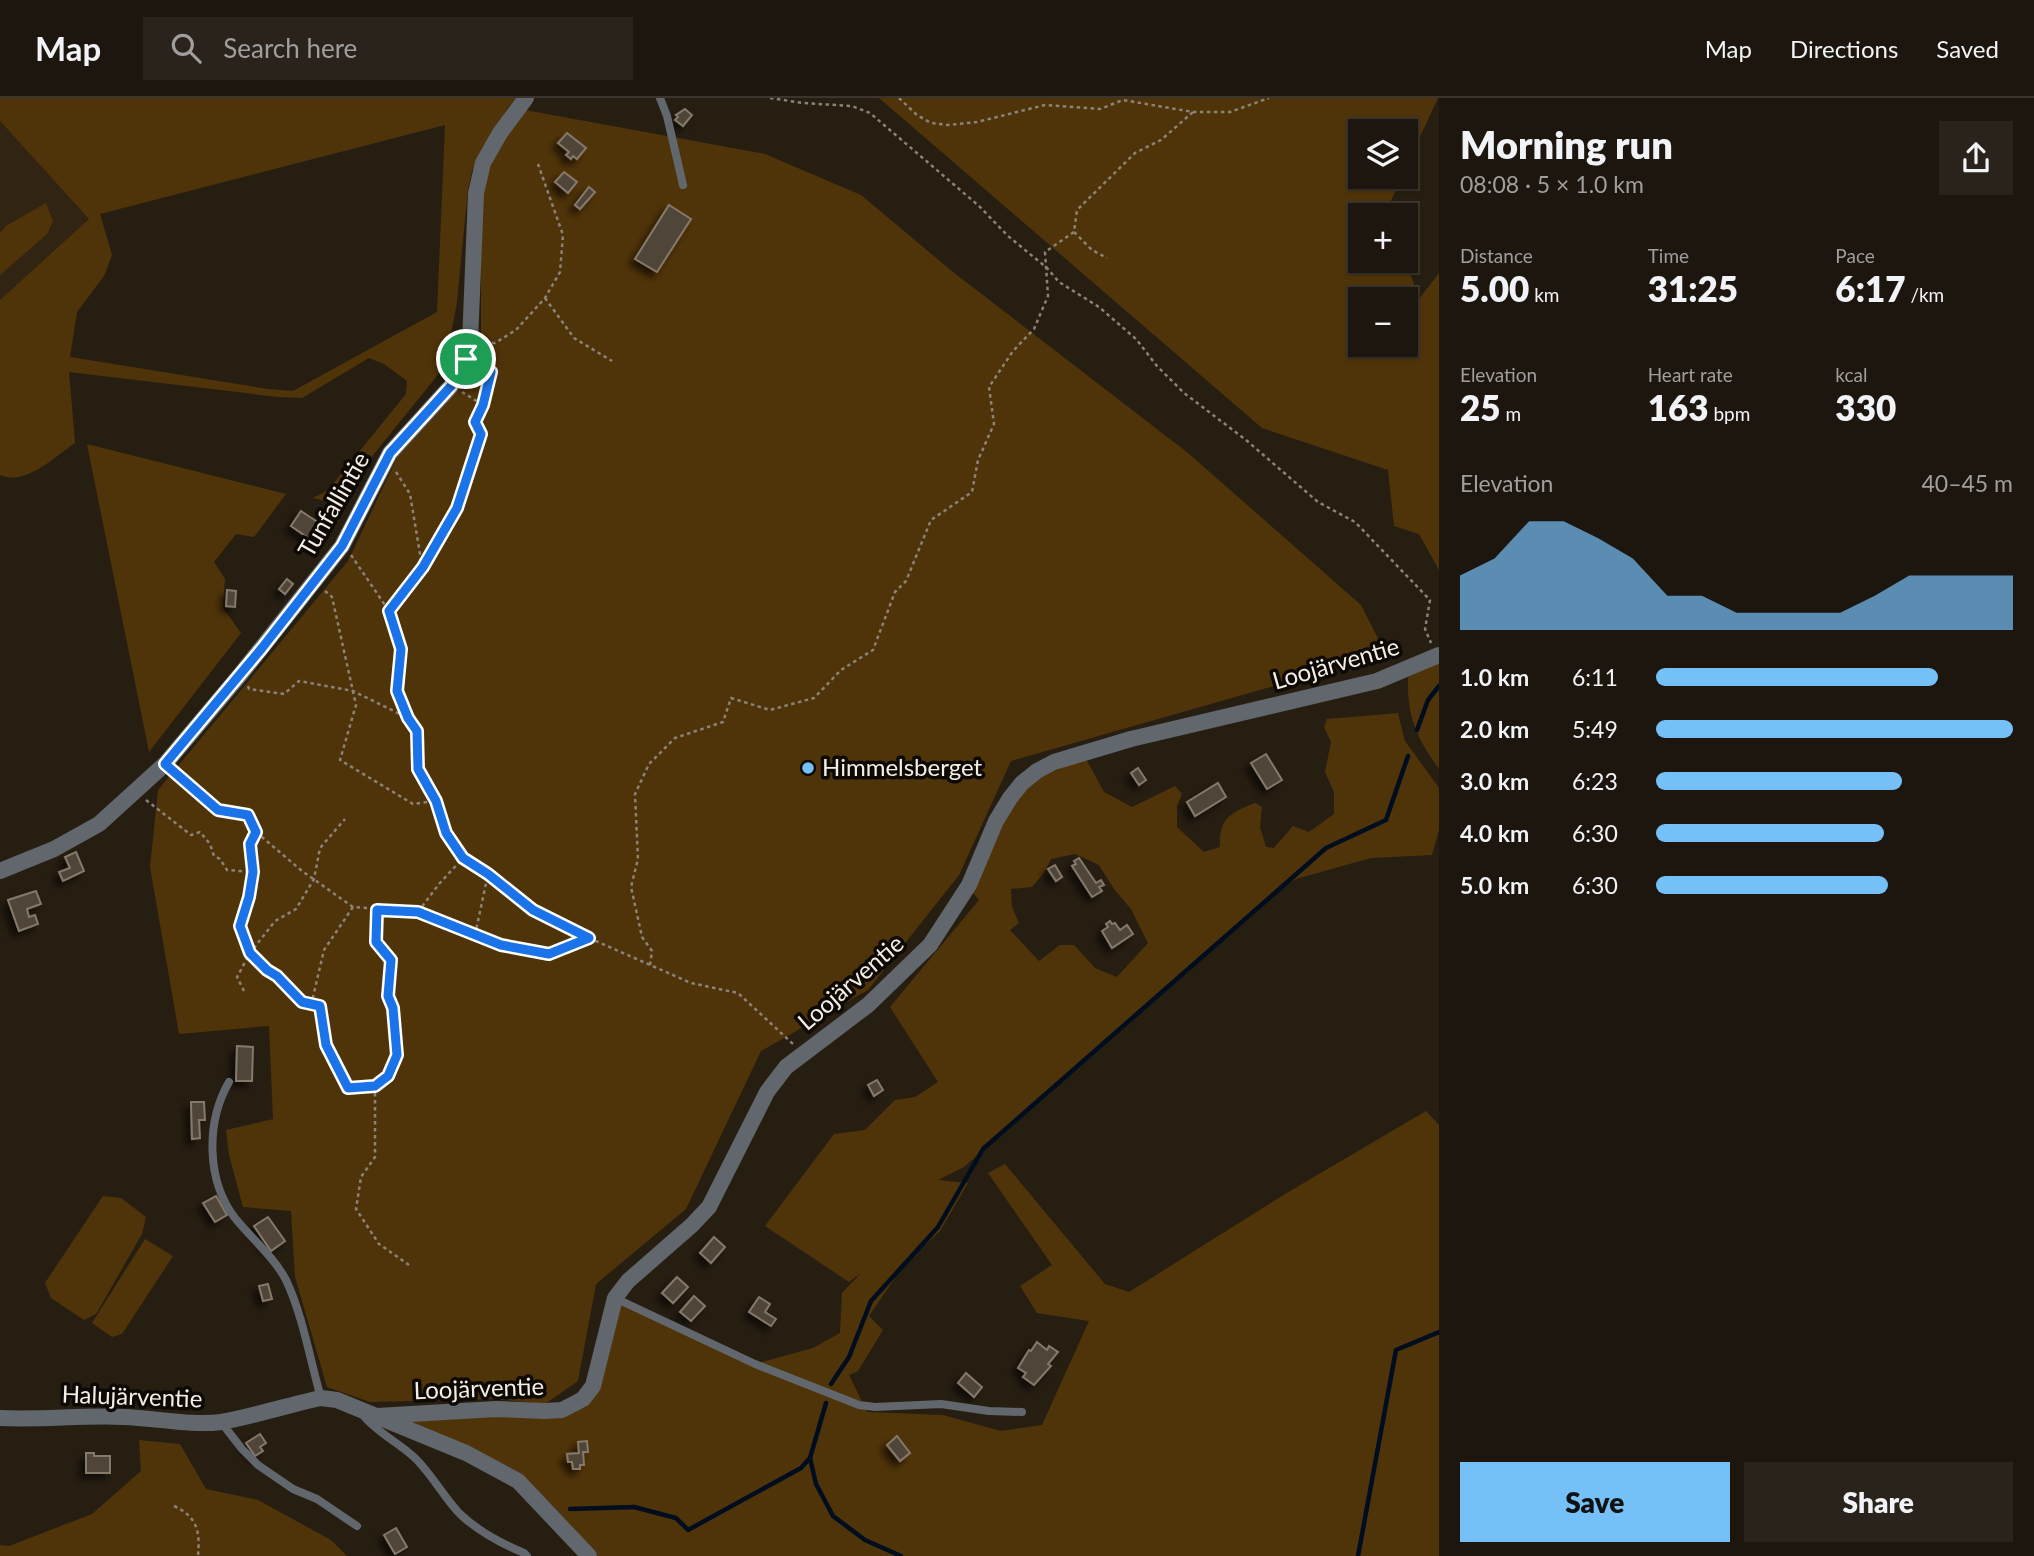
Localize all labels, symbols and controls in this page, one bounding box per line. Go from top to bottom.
search box [143,17,633,80]
text: Map [35,28,101,68]
icon: search [167,29,205,67]
text: Search here [223,32,357,64]
text: Map [1705,34,1752,63]
text: Directions [1790,34,1898,63]
text: Saved [1936,34,1999,63]
map controls [1348,119,1418,357]
button: layers [1348,119,1418,189]
text: Morning run [1460,121,1673,167]
button: share [1939,121,2013,195]
text: 08:08 · 5 × 1.0 km [1460,170,1644,198]
button: + [1348,203,1418,273]
text: Distance [1460,244,1533,267]
text: Time [1648,244,1689,267]
text: Pace [1835,244,1875,267]
text: 5.00 [1460,267,1529,309]
text: 31:25 [1648,267,1738,309]
text: 6:17 [1835,267,1906,309]
text: km [1529,283,1559,306]
text: /km [1906,283,1944,306]
button: − [1348,287,1418,357]
pin [436,329,496,389]
icon: arrive [447,340,485,378]
text: Elevation [1460,363,1537,386]
text: Heart rate [1648,363,1733,386]
text: kcal [1835,363,1867,386]
text: 25 [1460,386,1501,428]
text: 163 [1648,386,1709,428]
text: 330 [1835,386,1896,428]
text: m [1501,402,1521,425]
text: bpm [1709,402,1750,425]
street label: Tunfallintie [291,447,374,562]
text: Elevation [1460,469,1553,497]
text: 40–45 m [1921,469,2013,497]
street label: Loojärventie [1269,631,1402,694]
text: 1.0 km [1460,663,1529,691]
text: 6:11 [1572,663,1618,691]
text: 2.0 km [1460,715,1529,743]
text: 5:49 [1572,715,1618,743]
place label: Himmelsberget [822,752,983,781]
marker: Himmelsberget [800,760,816,776]
text: 3.0 km [1460,767,1529,795]
text: 6:23 [1572,767,1618,795]
text: 4.0 km [1460,819,1529,847]
text: 6:30 [1572,819,1618,847]
text: 5.0 km [1460,871,1529,899]
text: 6:30 [1572,871,1618,899]
street label: Loojärventie [791,928,909,1036]
street label: Loojärventie [413,1371,545,1404]
street label: Halujärventie [61,1379,203,1412]
button: Save [1460,1462,1730,1542]
button: Share [1744,1462,2013,1542]

